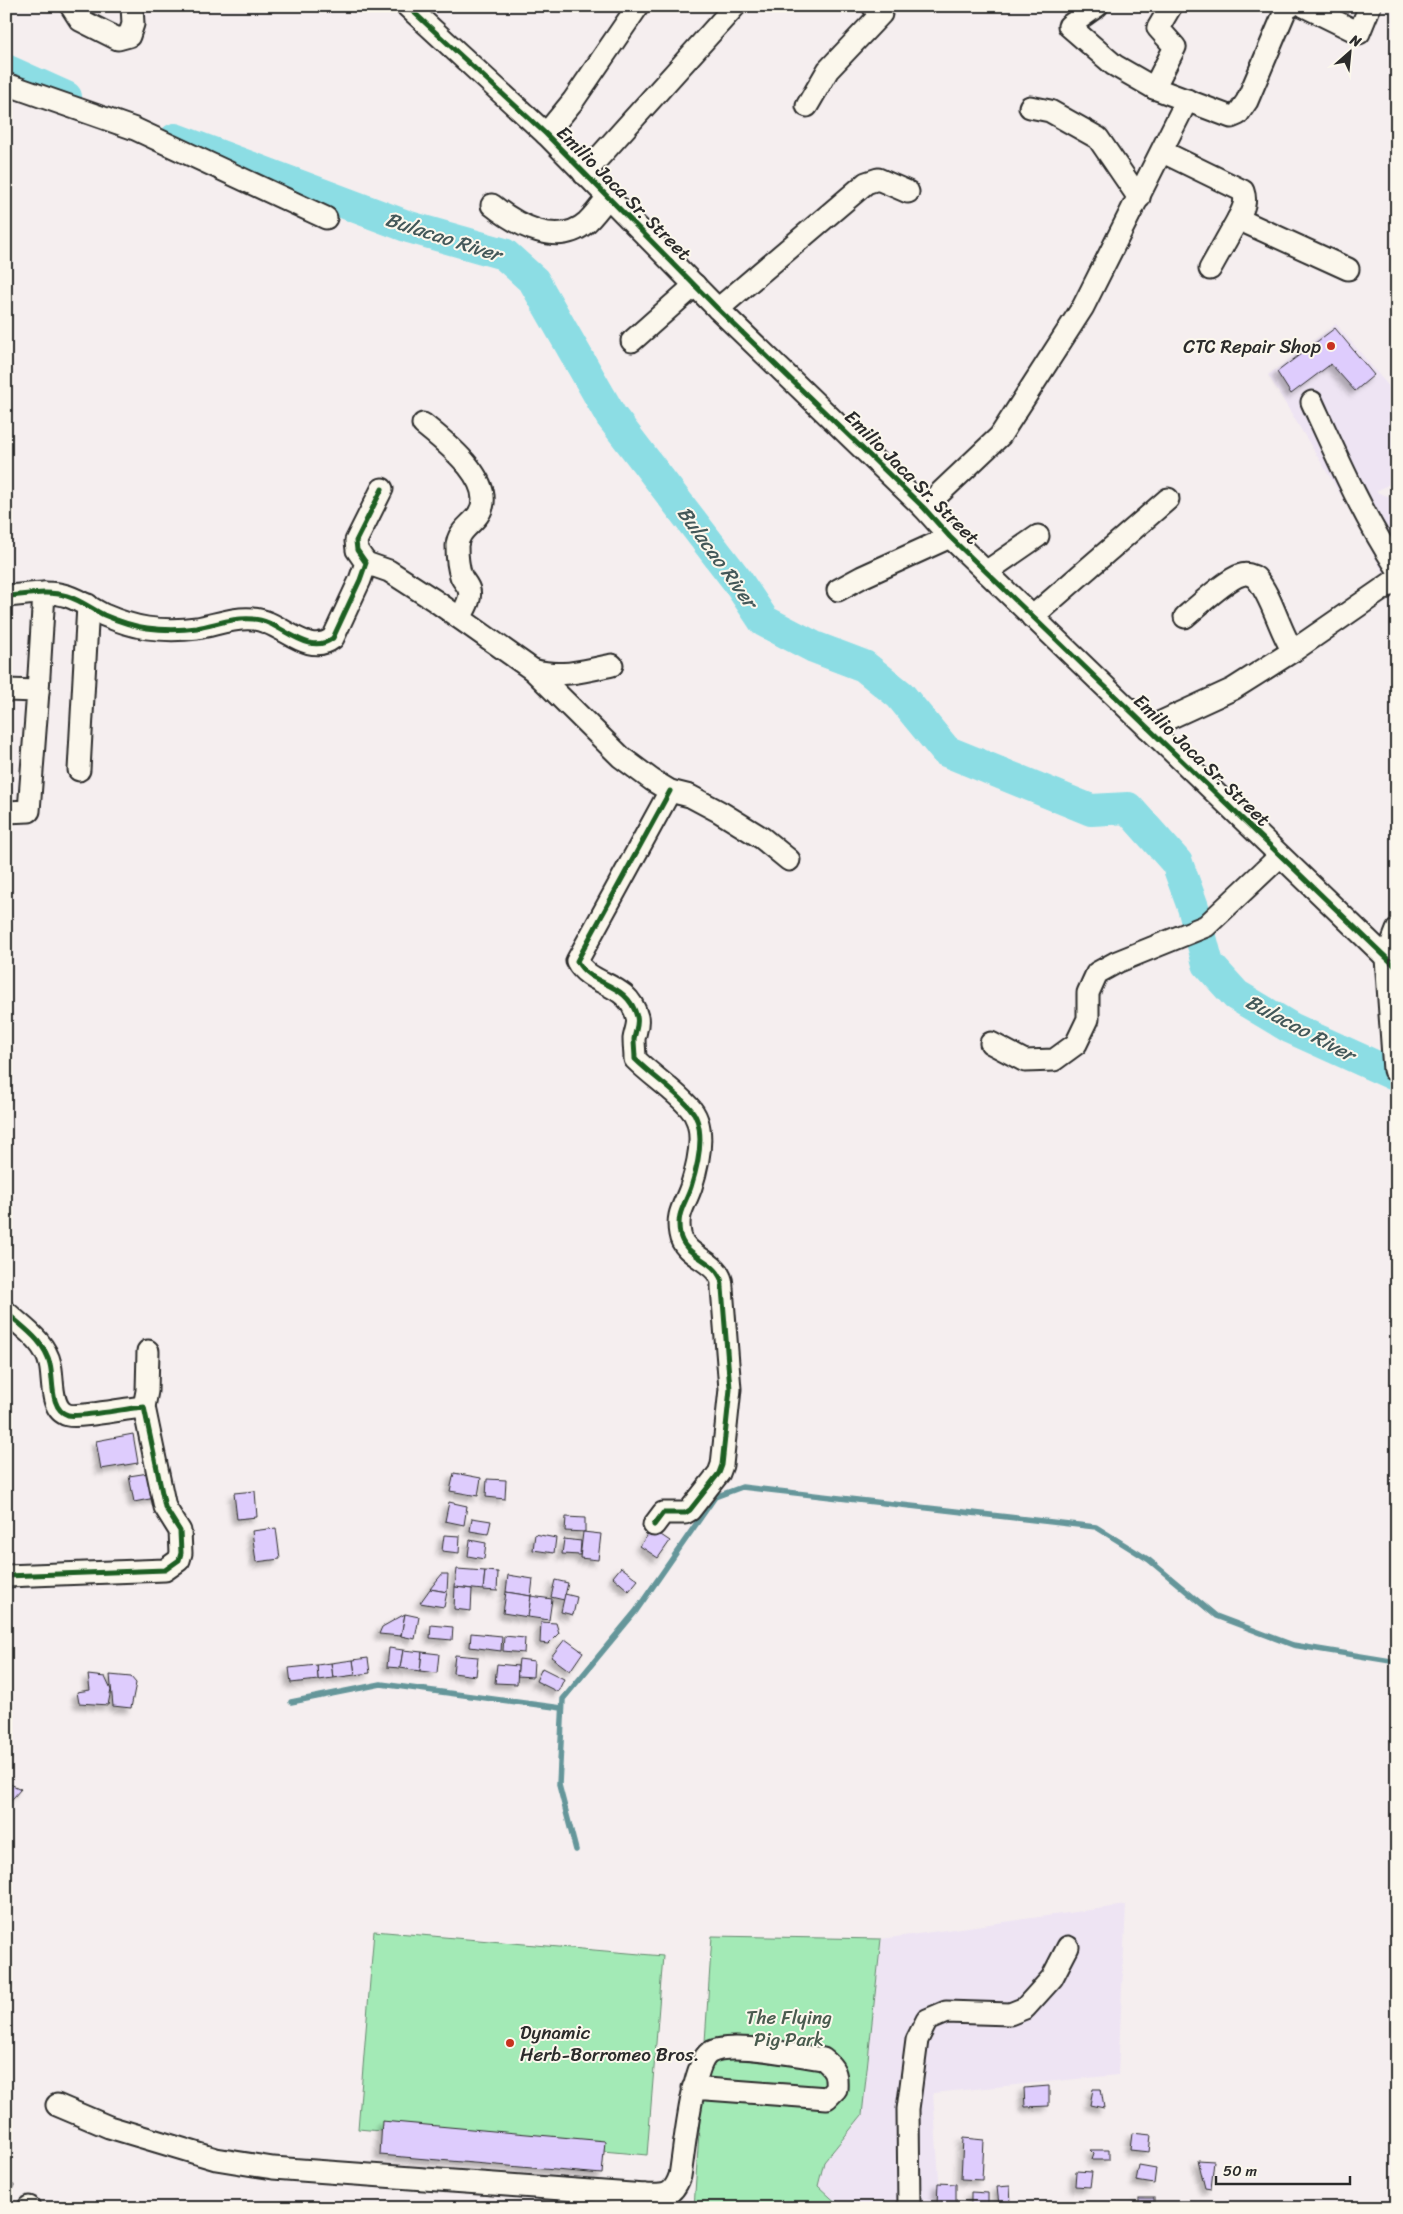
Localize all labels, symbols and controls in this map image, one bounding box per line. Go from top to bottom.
text: N [1345,27,1366,54]
north arrow [1326,28,1376,78]
street label: Emilio Jaca Sr. Street [548,117,700,269]
water label: Bulacao River [381,202,509,273]
place label: CTC Repair Shop [1183,330,1321,363]
marker: CTC Repair Shop [1325,340,1337,352]
street label: Emilio Jaca Sr. Street [836,401,988,553]
water label: Bulacao River [668,498,768,619]
street label: Emilio Jaca Sr. Street [1126,685,1278,835]
water label: Bulacao River [1239,985,1364,1073]
park label: The Flying Pig Park [746,2001,832,2056]
place label: Dynamic Herb-Borromeo Bros. [520,2016,699,2071]
marker: Dynamic Herb-Borromeo Bros. [504,2037,516,2049]
scale bar [1216,2154,1349,2186]
text: 50 m [1223,2158,1258,2184]

